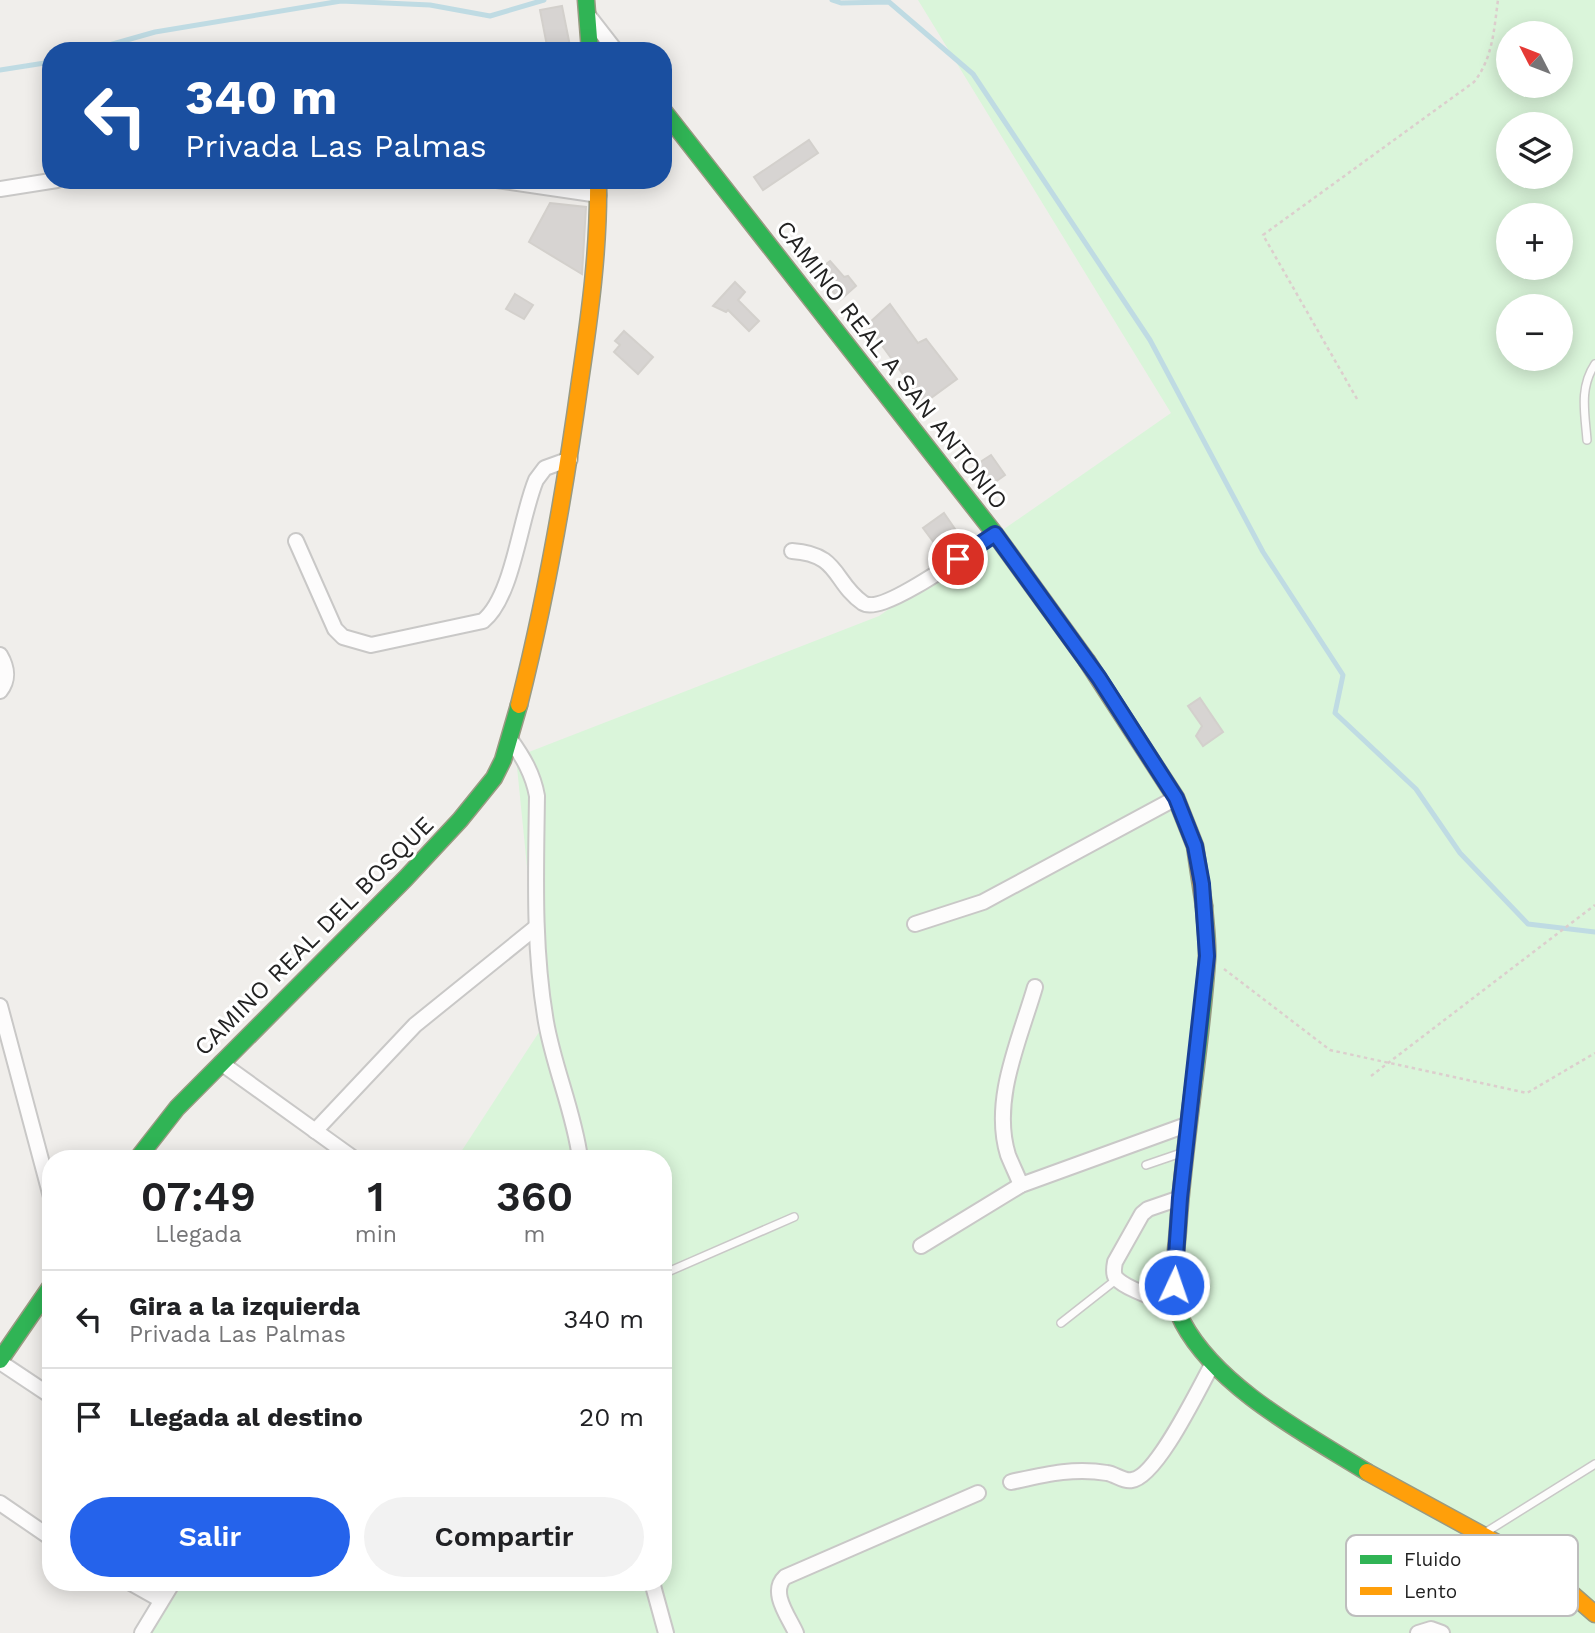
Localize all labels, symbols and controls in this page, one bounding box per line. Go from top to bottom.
north arrow [1496,21,1573,98]
map controls [1496,21,1573,371]
text: 340 m [185,68,337,126]
icon: left [70,70,161,161]
button: layers [1496,112,1573,189]
text: Privada Las Palmas [185,127,487,165]
button: + [1496,203,1573,280]
street label: CAMINO REAL A SAN ANTONIO [771,215,1013,515]
button: − [1496,294,1573,371]
pin [928,529,988,589]
icon: arrive [939,540,977,578]
street label: CAMINO REAL DEL BOSQUE [189,811,439,1061]
text: 07:49 [141,1172,256,1221]
text: 1 [367,1172,385,1221]
text: 360 [496,1172,573,1221]
text: Llegada [155,1221,242,1248]
text: min [355,1221,397,1248]
text: m [524,1221,545,1248]
position arrow [1137,1248,1211,1322]
text: Gira a la izquierda [129,1291,360,1321]
icon: left [70,1300,108,1338]
text: 340 m [563,1304,644,1334]
text: Privada Las Palmas [129,1321,346,1348]
icon: arrive [70,1398,108,1436]
text: Llegada al destino [129,1402,363,1432]
text: 20 m [579,1402,644,1432]
button: Salir [70,1497,350,1577]
button: Compartir [364,1497,644,1577]
legend [1346,1535,1578,1616]
text: Fluido [1404,1548,1462,1571]
text: Lento [1404,1580,1457,1603]

